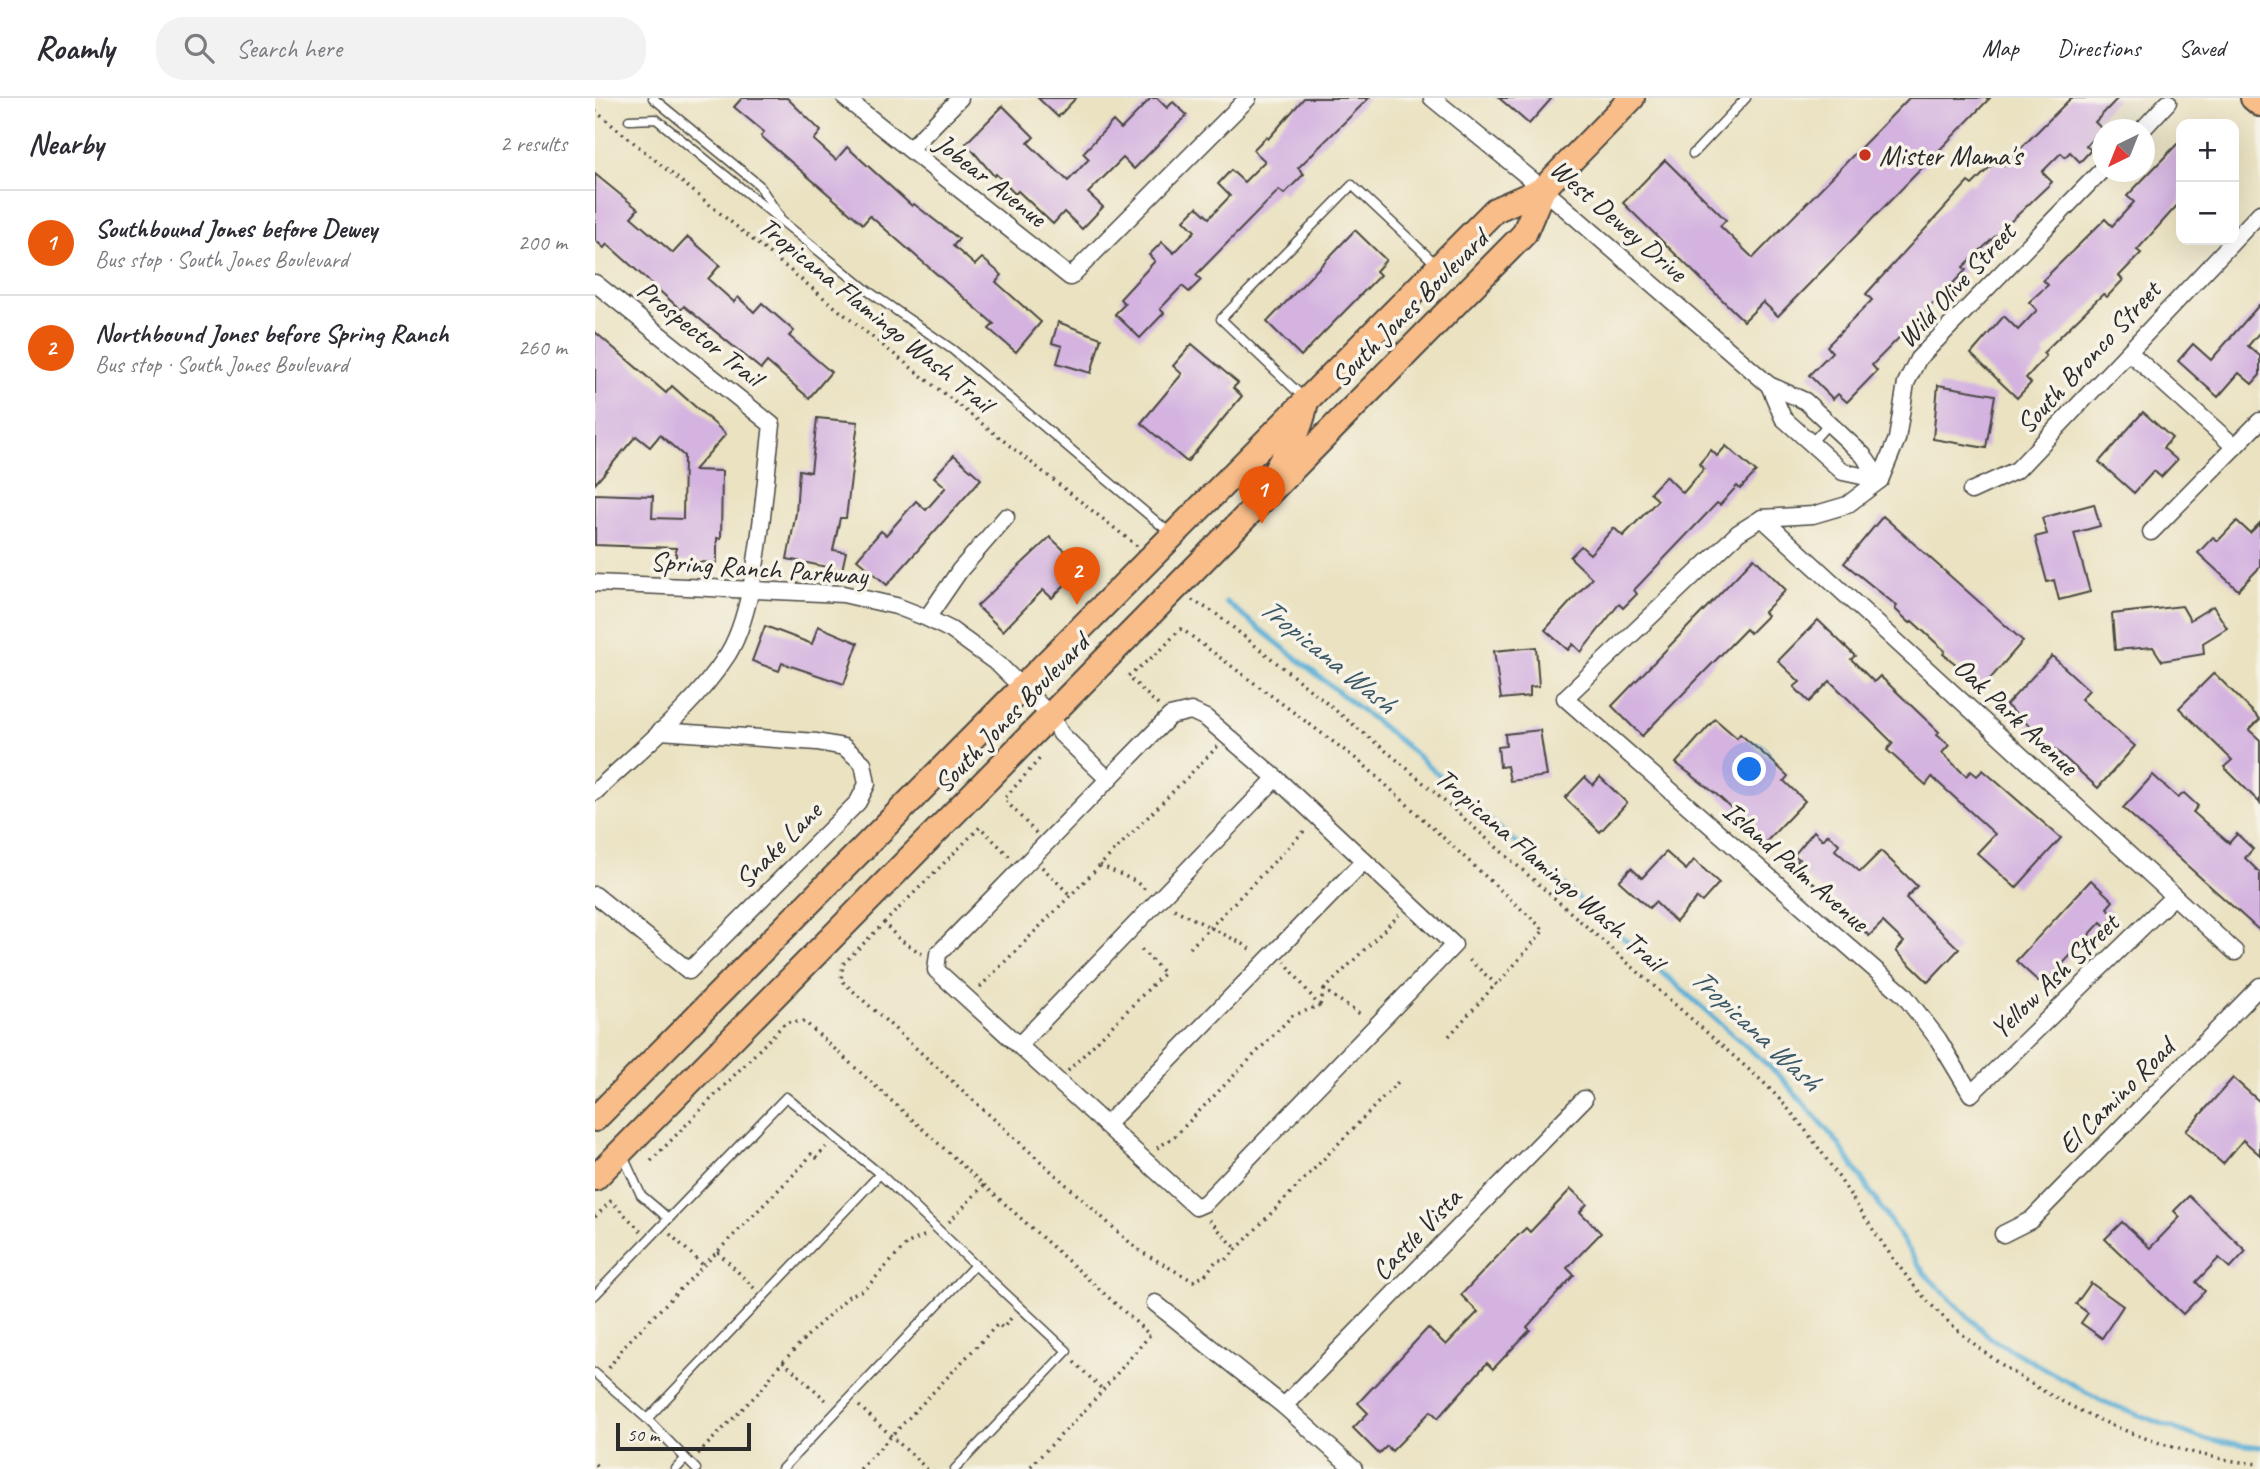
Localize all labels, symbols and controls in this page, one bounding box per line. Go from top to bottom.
search box [156,17,646,80]
text: Roamly [35,27,114,69]
icon: search [180,29,218,67]
text: Search here [236,32,342,65]
text: Map [1982,33,2019,63]
text: Directions [2057,33,2140,63]
text: Saved [2178,33,2225,63]
north arrow [2092,119,2155,182]
map controls [2176,119,2239,245]
button: + [2176,119,2239,182]
street label: Jobear Avenue [927,124,1055,236]
text: Nearby [28,125,104,163]
text: 2 results [500,129,567,158]
place label: Mister Mama's [1879,138,2024,173]
marker: Mister Mama's [1857,147,1873,163]
street label: West Dewey Drive [1543,151,1696,290]
button: − [2176,182,2239,245]
street label: Tropicana Flamingo Wash Trail [751,208,1005,423]
text: Southbound Jones before Dewey [95,212,377,245]
street label: Wild Olive Street [1889,213,2025,355]
street label: South Jones Boulevard [1323,219,1498,394]
text: 1 [46,228,56,257]
text: 200 m [518,228,567,257]
text: Bus stop · South Jones Boulevard [95,245,348,274]
street label: South Bronco Street [2008,271,2170,441]
street label: Prospector Trail [630,272,774,397]
text: Northbound Jones before Spring Ranch [95,317,449,350]
text: 2 [46,333,56,362]
text: 260 m [518,333,567,362]
text: Bus stop · South Jones Boulevard [95,350,348,379]
pin: 1 [1239,466,1285,524]
street label: Spring Ranch Parkway [649,543,871,593]
pin: 2 [1054,547,1100,605]
water label: Tropicana Wash [1252,588,1406,723]
street label: South Jones Boulevard [926,623,1099,800]
street label: Oak Park Avenue [1947,650,2087,784]
your location [1732,752,1766,786]
street label: Tropicana Flamingo Wash Trail [1428,760,1676,982]
street label: Snake Lane [727,793,830,896]
street label: Island Palm Avenue [1716,793,1878,940]
street label: Yellow Ash Street [1982,904,2128,1046]
water label: Tropicana Wash [1683,959,1831,1101]
street label: El Camino Road [2050,1028,2184,1162]
street label: Castle Vista [1364,1179,1470,1287]
scale bar [616,1420,751,1452]
text: 50 m [627,1423,659,1447]

